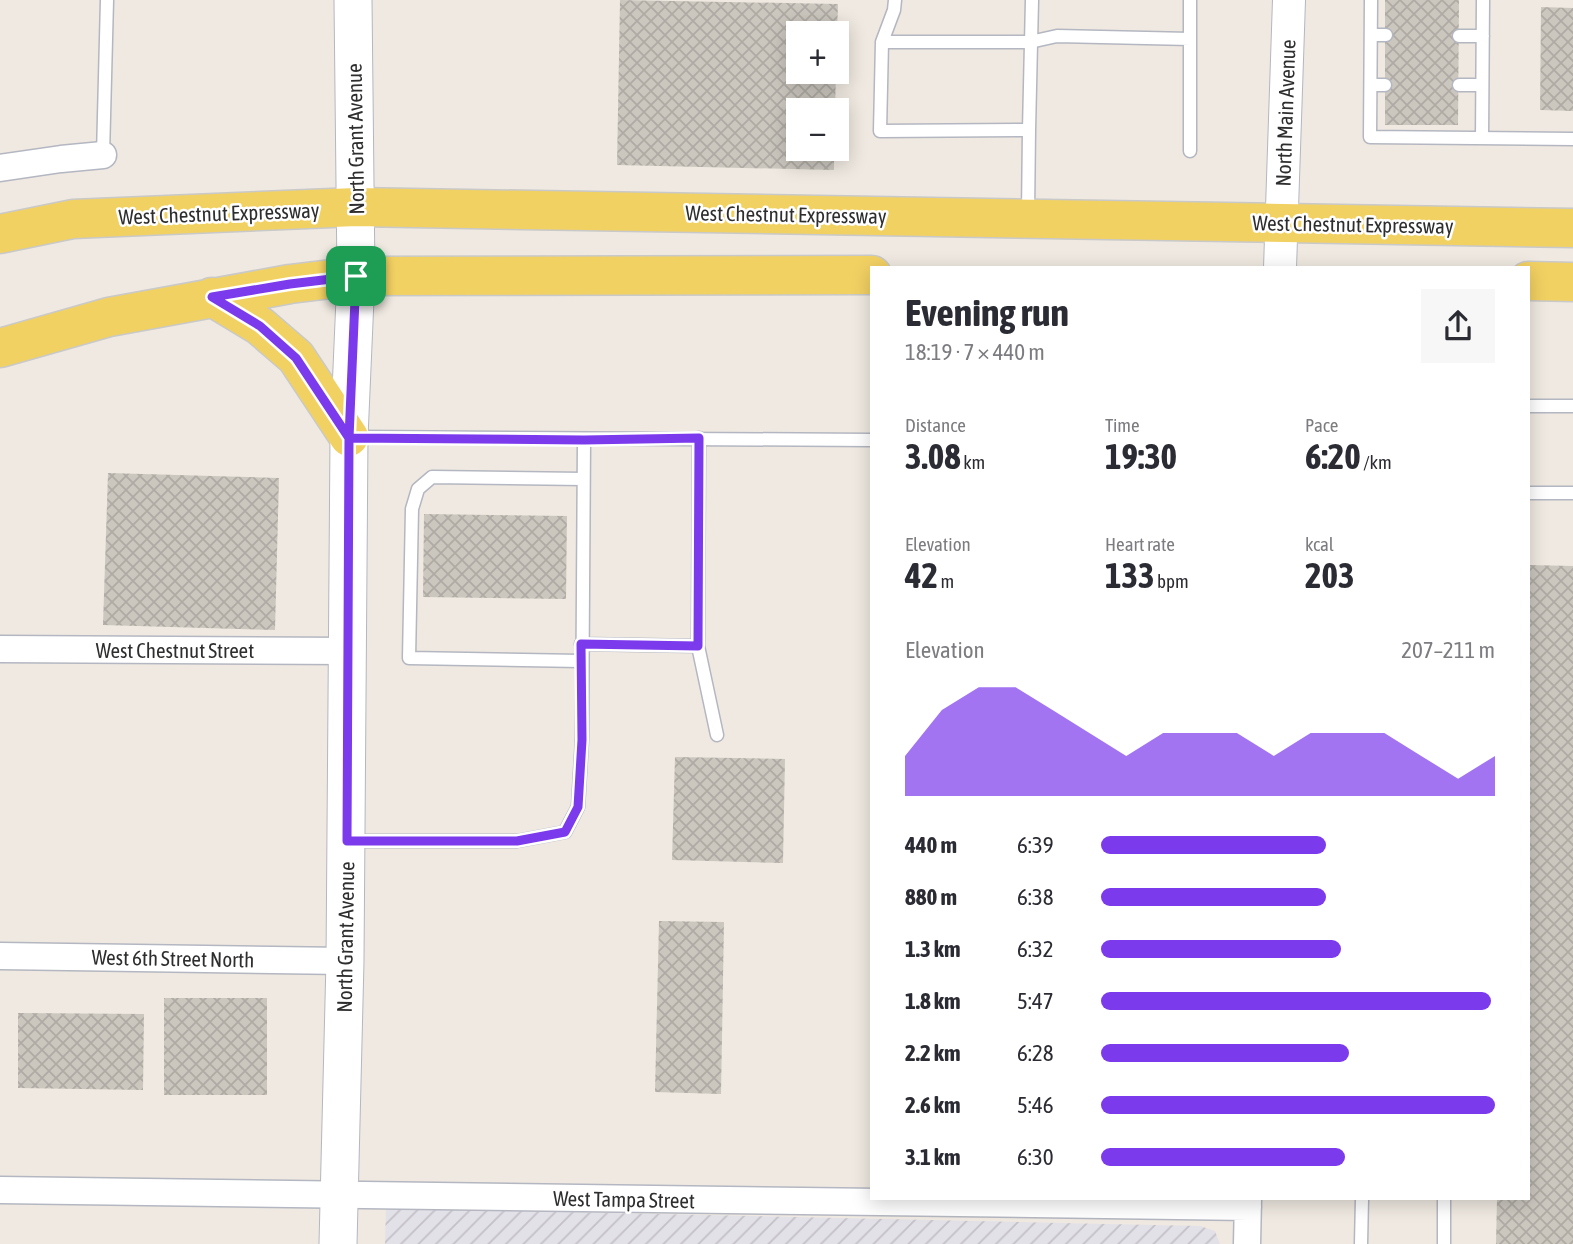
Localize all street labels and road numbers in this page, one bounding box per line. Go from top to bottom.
street label: North Main Avenue [1270,39,1300,187]
street label: North Grant Avenue [342,63,368,215]
street label: West Chestnut Expressway [118,197,320,229]
street label: West Chestnut Expressway [685,200,887,228]
street label: West Chestnut Expressway [1252,210,1454,238]
street label: West Chestnut Street [96,638,254,662]
street label: North Grant Avenue [332,861,358,1013]
street label: West 6th Street North [91,945,255,971]
street label: West Tampa Street [553,1186,695,1212]

